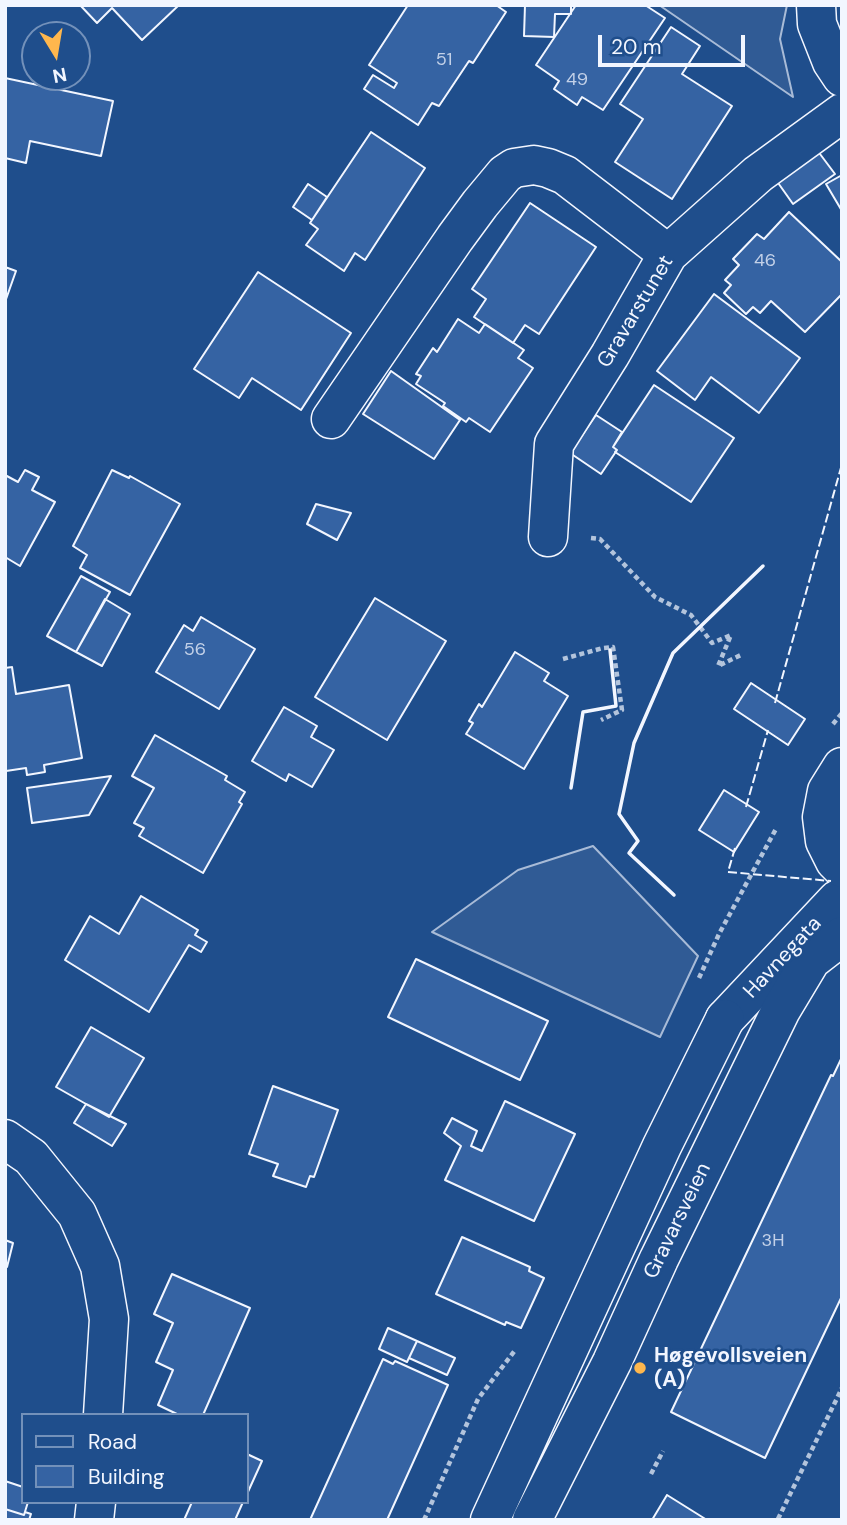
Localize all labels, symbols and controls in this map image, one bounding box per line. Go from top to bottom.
north arrow [21,21,91,91]
scale bar [602,21,749,65]
text: 20 m [611,33,662,61]
house number: 51 [436,49,452,71]
text: N [51,62,69,89]
house number: 49 [566,69,588,91]
house number: 46 [754,250,776,272]
street label: Gravarstunet [593,251,679,373]
house number: 56 [184,639,206,661]
street label: Havnegata [739,912,827,1004]
street label: Gravarsveien [639,1159,717,1283]
house number: 3H [762,1230,784,1252]
place label: Høgevollsveien (A) [654,1343,807,1393]
marker: Høgevollsveien (A) [632,1360,648,1376]
legend [21,1413,248,1504]
text: Road [88,1428,137,1456]
text: Building [88,1463,164,1491]

